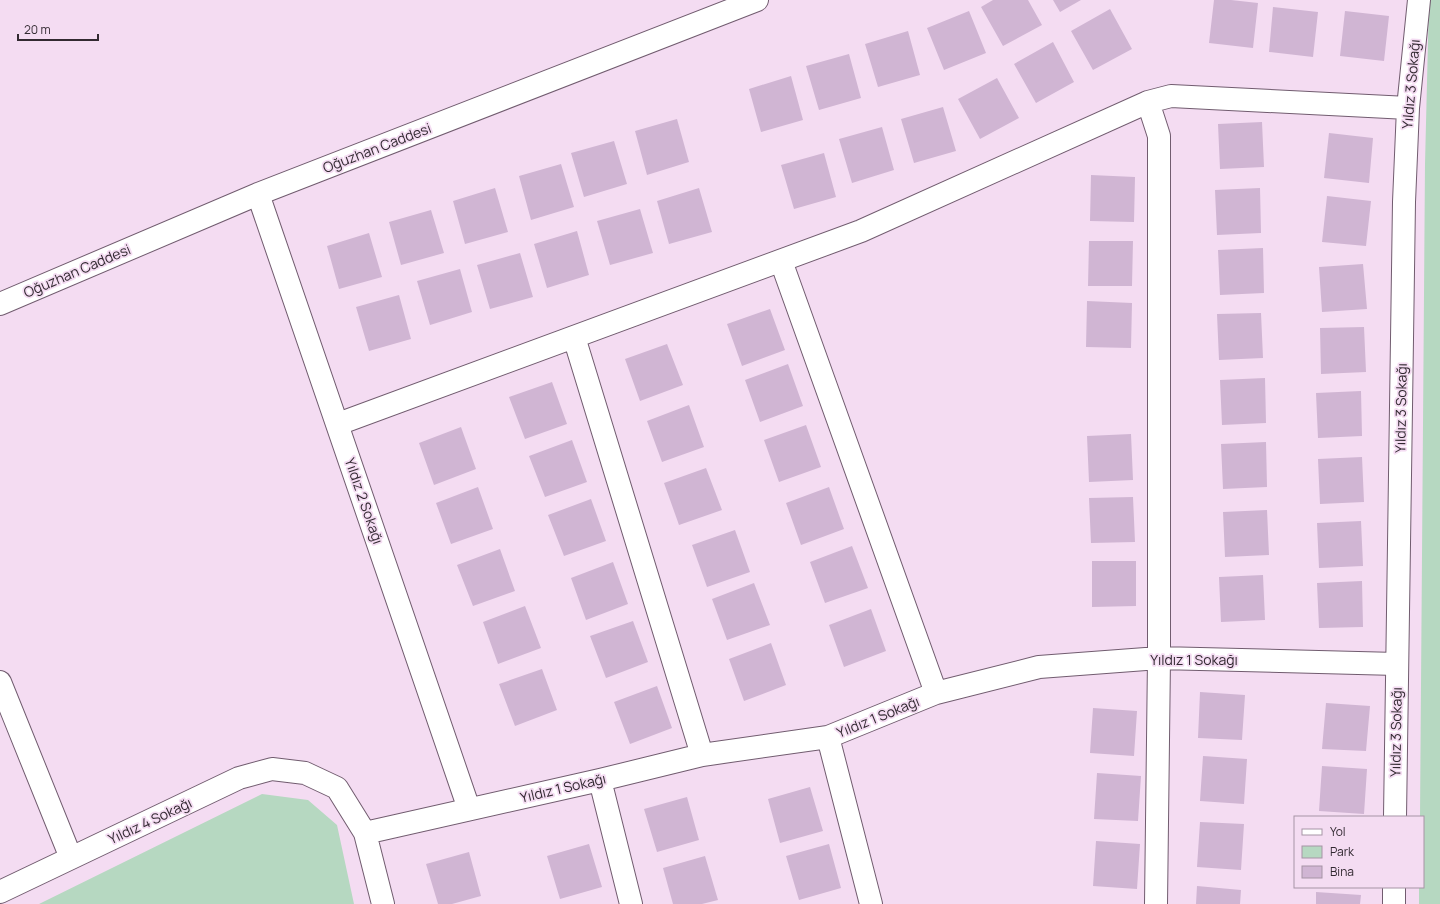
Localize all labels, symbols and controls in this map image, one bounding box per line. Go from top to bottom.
scale bar [18,16,98,42]
text: 20 m [24,21,51,38]
street label: Yıldız 3 Sokağı [1397,38,1424,130]
street label: Oğuzhan Caddesi [320,118,434,177]
street label: Oğuzhan Caddesi [20,239,133,302]
street label: Yıldız 3 Sokağı [1390,363,1411,453]
street label: Yıldız 2 Sokağı [341,455,388,547]
street label: Yıldız 1 Sokağı [1150,650,1238,669]
street label: Yıldız 3 Sokağı [1385,687,1406,777]
street label: Yıldız 1 Sokağı [834,691,922,742]
street label: Yıldız 1 Sokağı [518,768,608,807]
street label: Yıldız 4 Sokağı [105,793,195,848]
legend [1294,816,1424,888]
text: Yol [1330,823,1346,840]
text: Park [1330,843,1355,860]
text: Bina [1330,863,1354,880]

